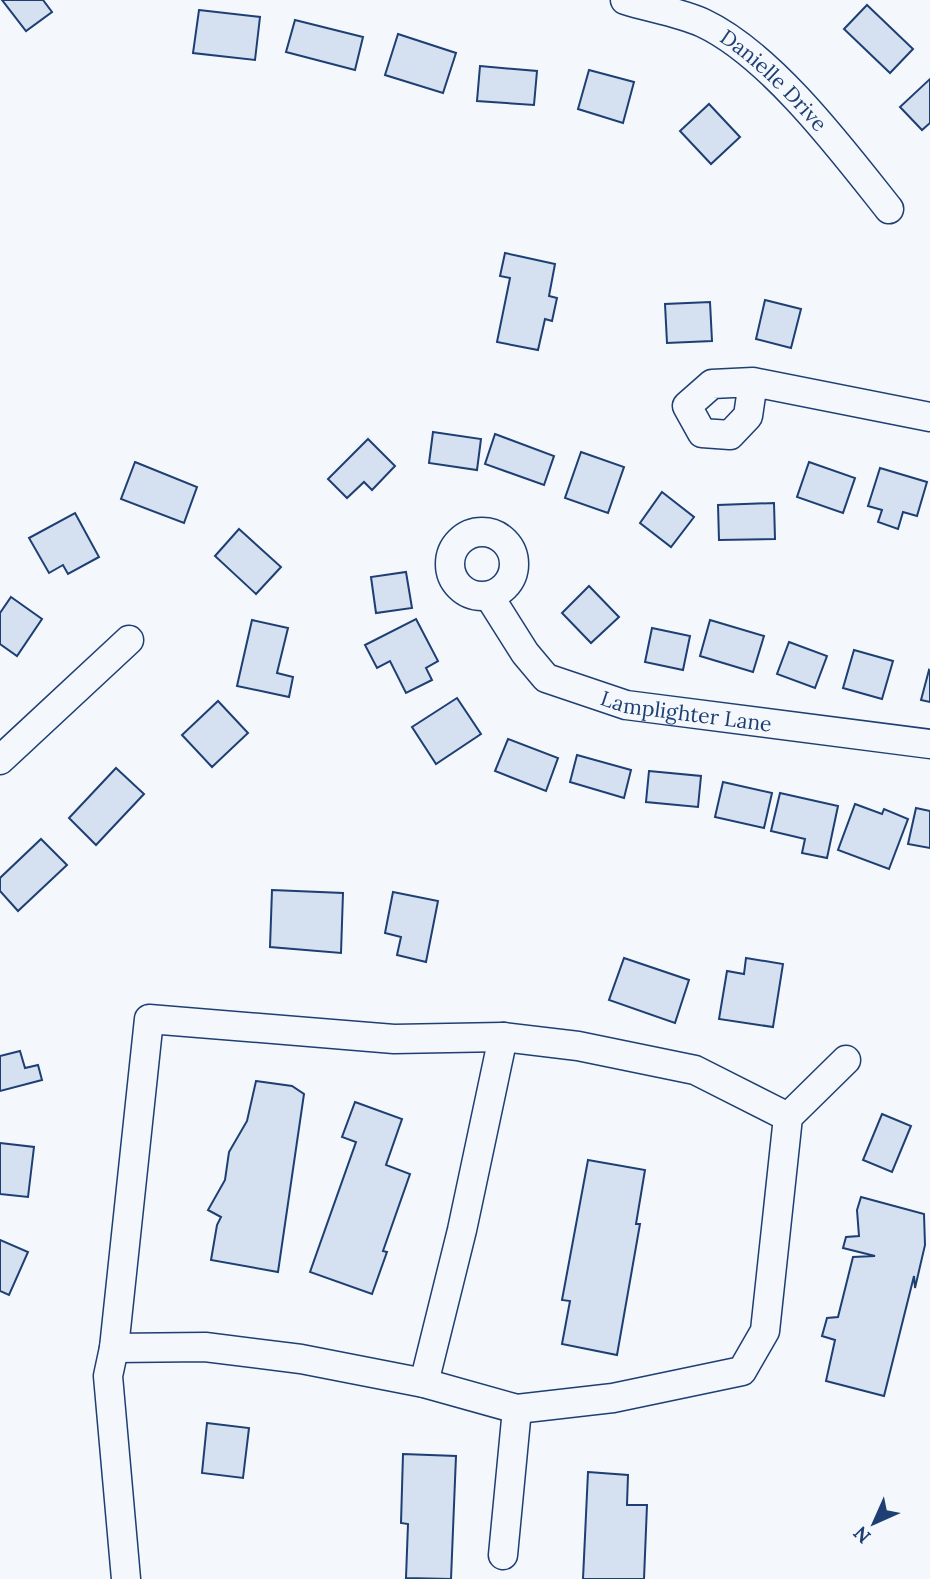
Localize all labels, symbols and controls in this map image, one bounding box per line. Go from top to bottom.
street label: Danielle Drive [715,23,833,136]
street label: Lamplighter Lane [597,684,773,737]
north arrow [839,1488,909,1558]
text: N [848,1521,876,1549]

